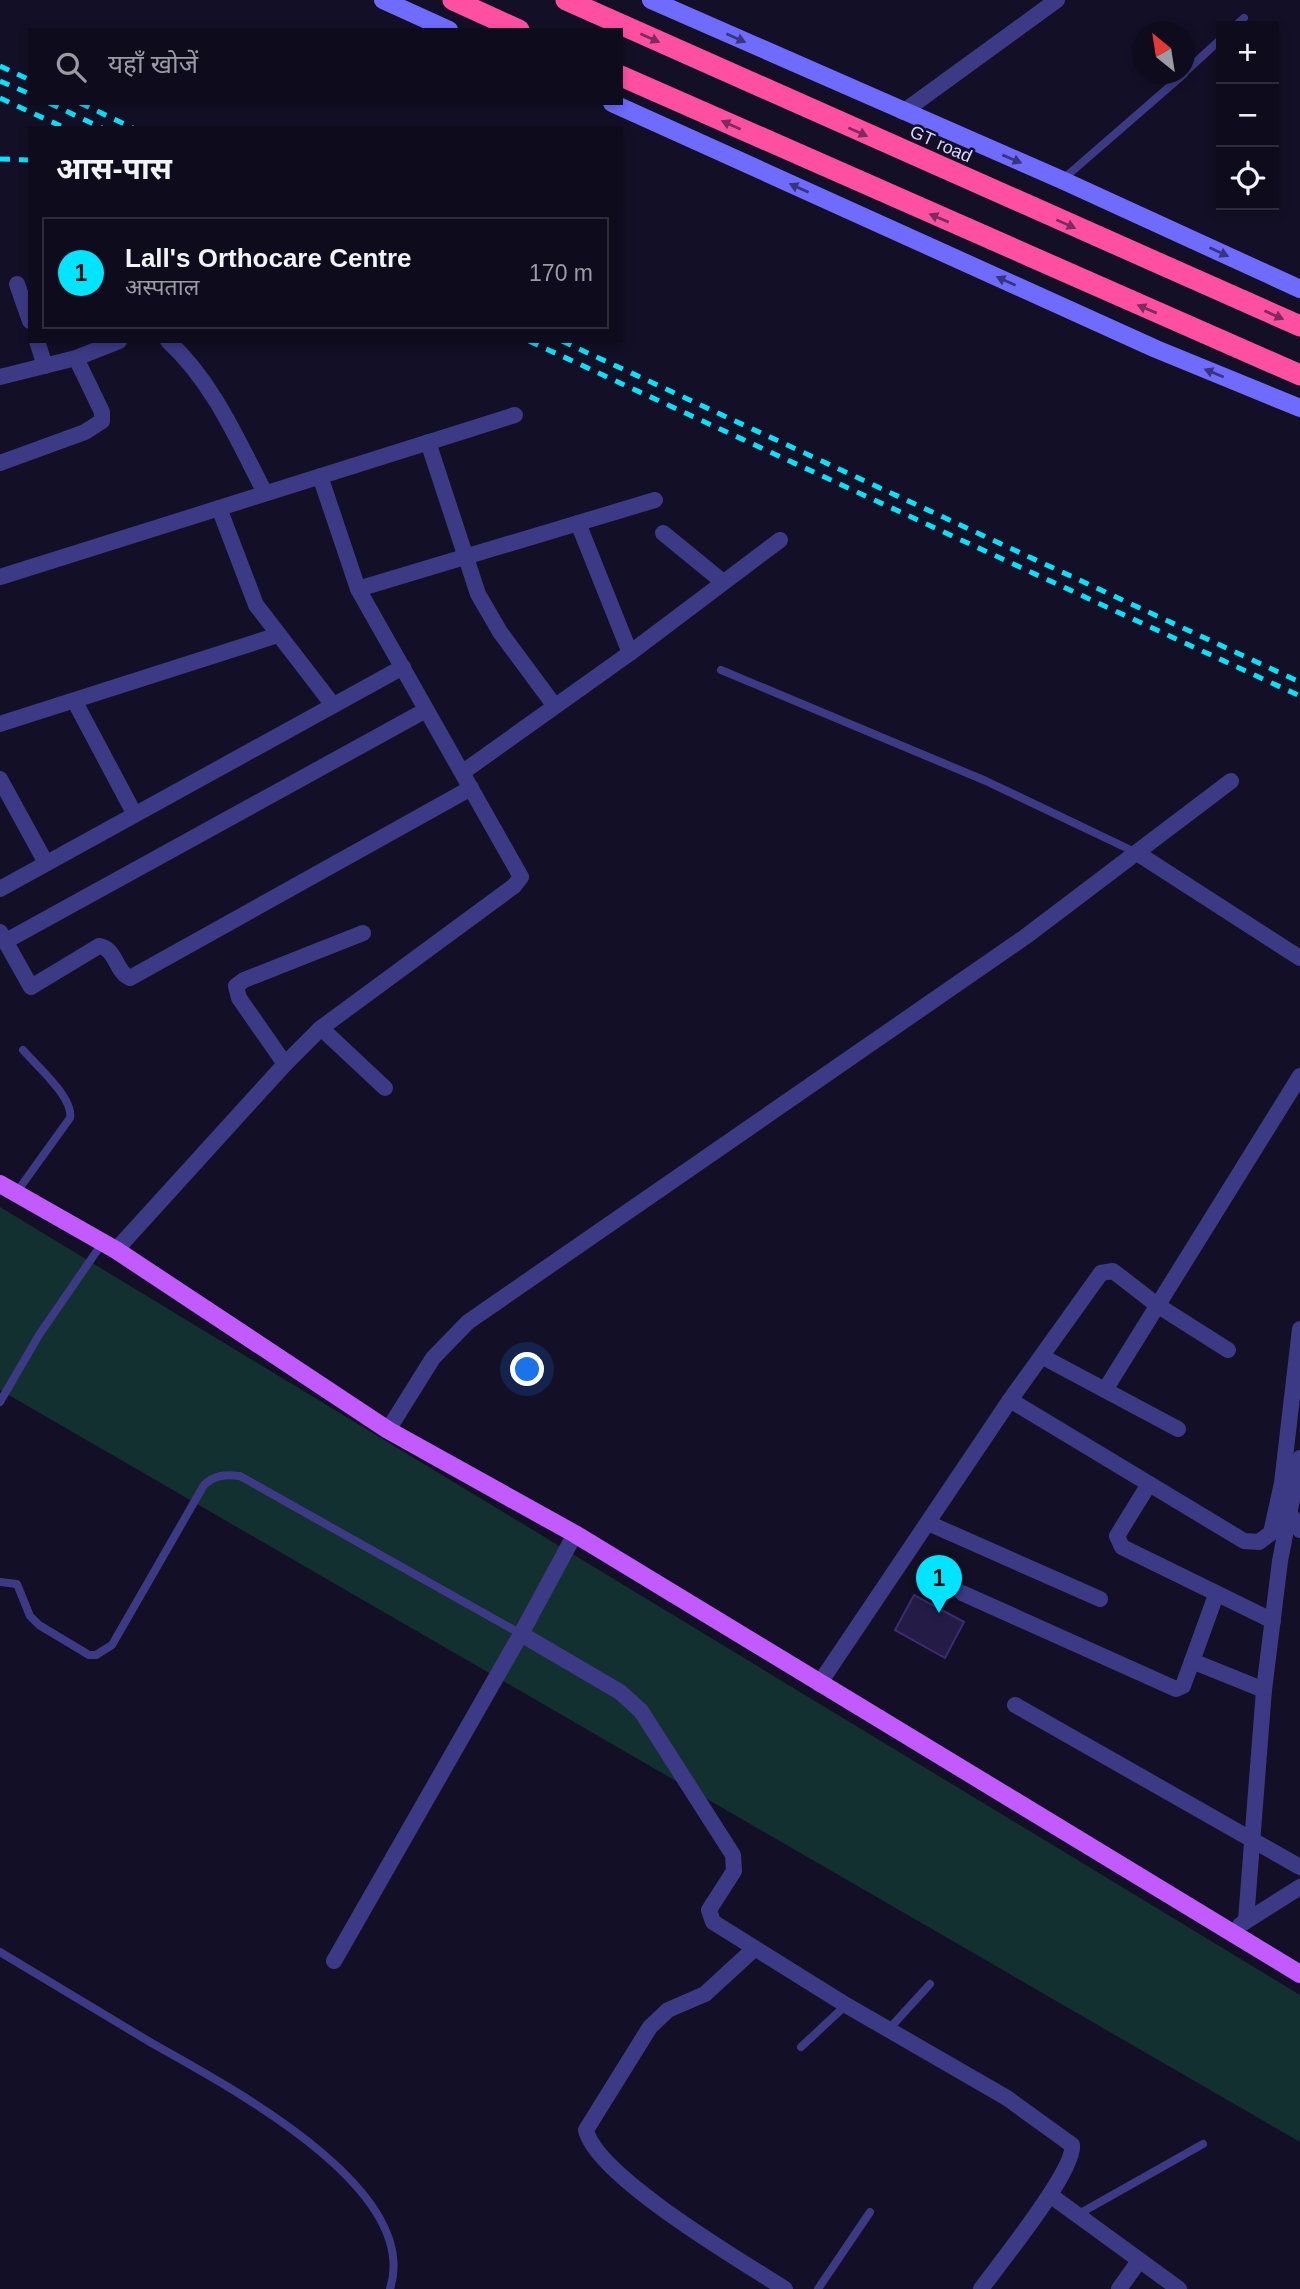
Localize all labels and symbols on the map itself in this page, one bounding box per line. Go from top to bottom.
north arrow [1132,21,1195,84]
one-way arrow [640,32,660,44]
one-way arrow [726,32,746,44]
one-way arrow [721,119,741,131]
street label: GT road [907,122,975,166]
one-way arrow [847,127,868,138]
one-way arrow [1002,153,1023,164]
one-way arrow [788,182,809,193]
one-way arrow [929,212,949,224]
one-way arrow [1055,218,1076,229]
one-way arrow [1209,246,1229,258]
one-way arrow [996,275,1016,287]
one-way arrow [1137,303,1158,314]
one-way arrow [1264,309,1285,320]
one-way arrow [1204,367,1224,379]
your location [510,1352,544,1386]
pin: 1 [916,1555,962,1613]

